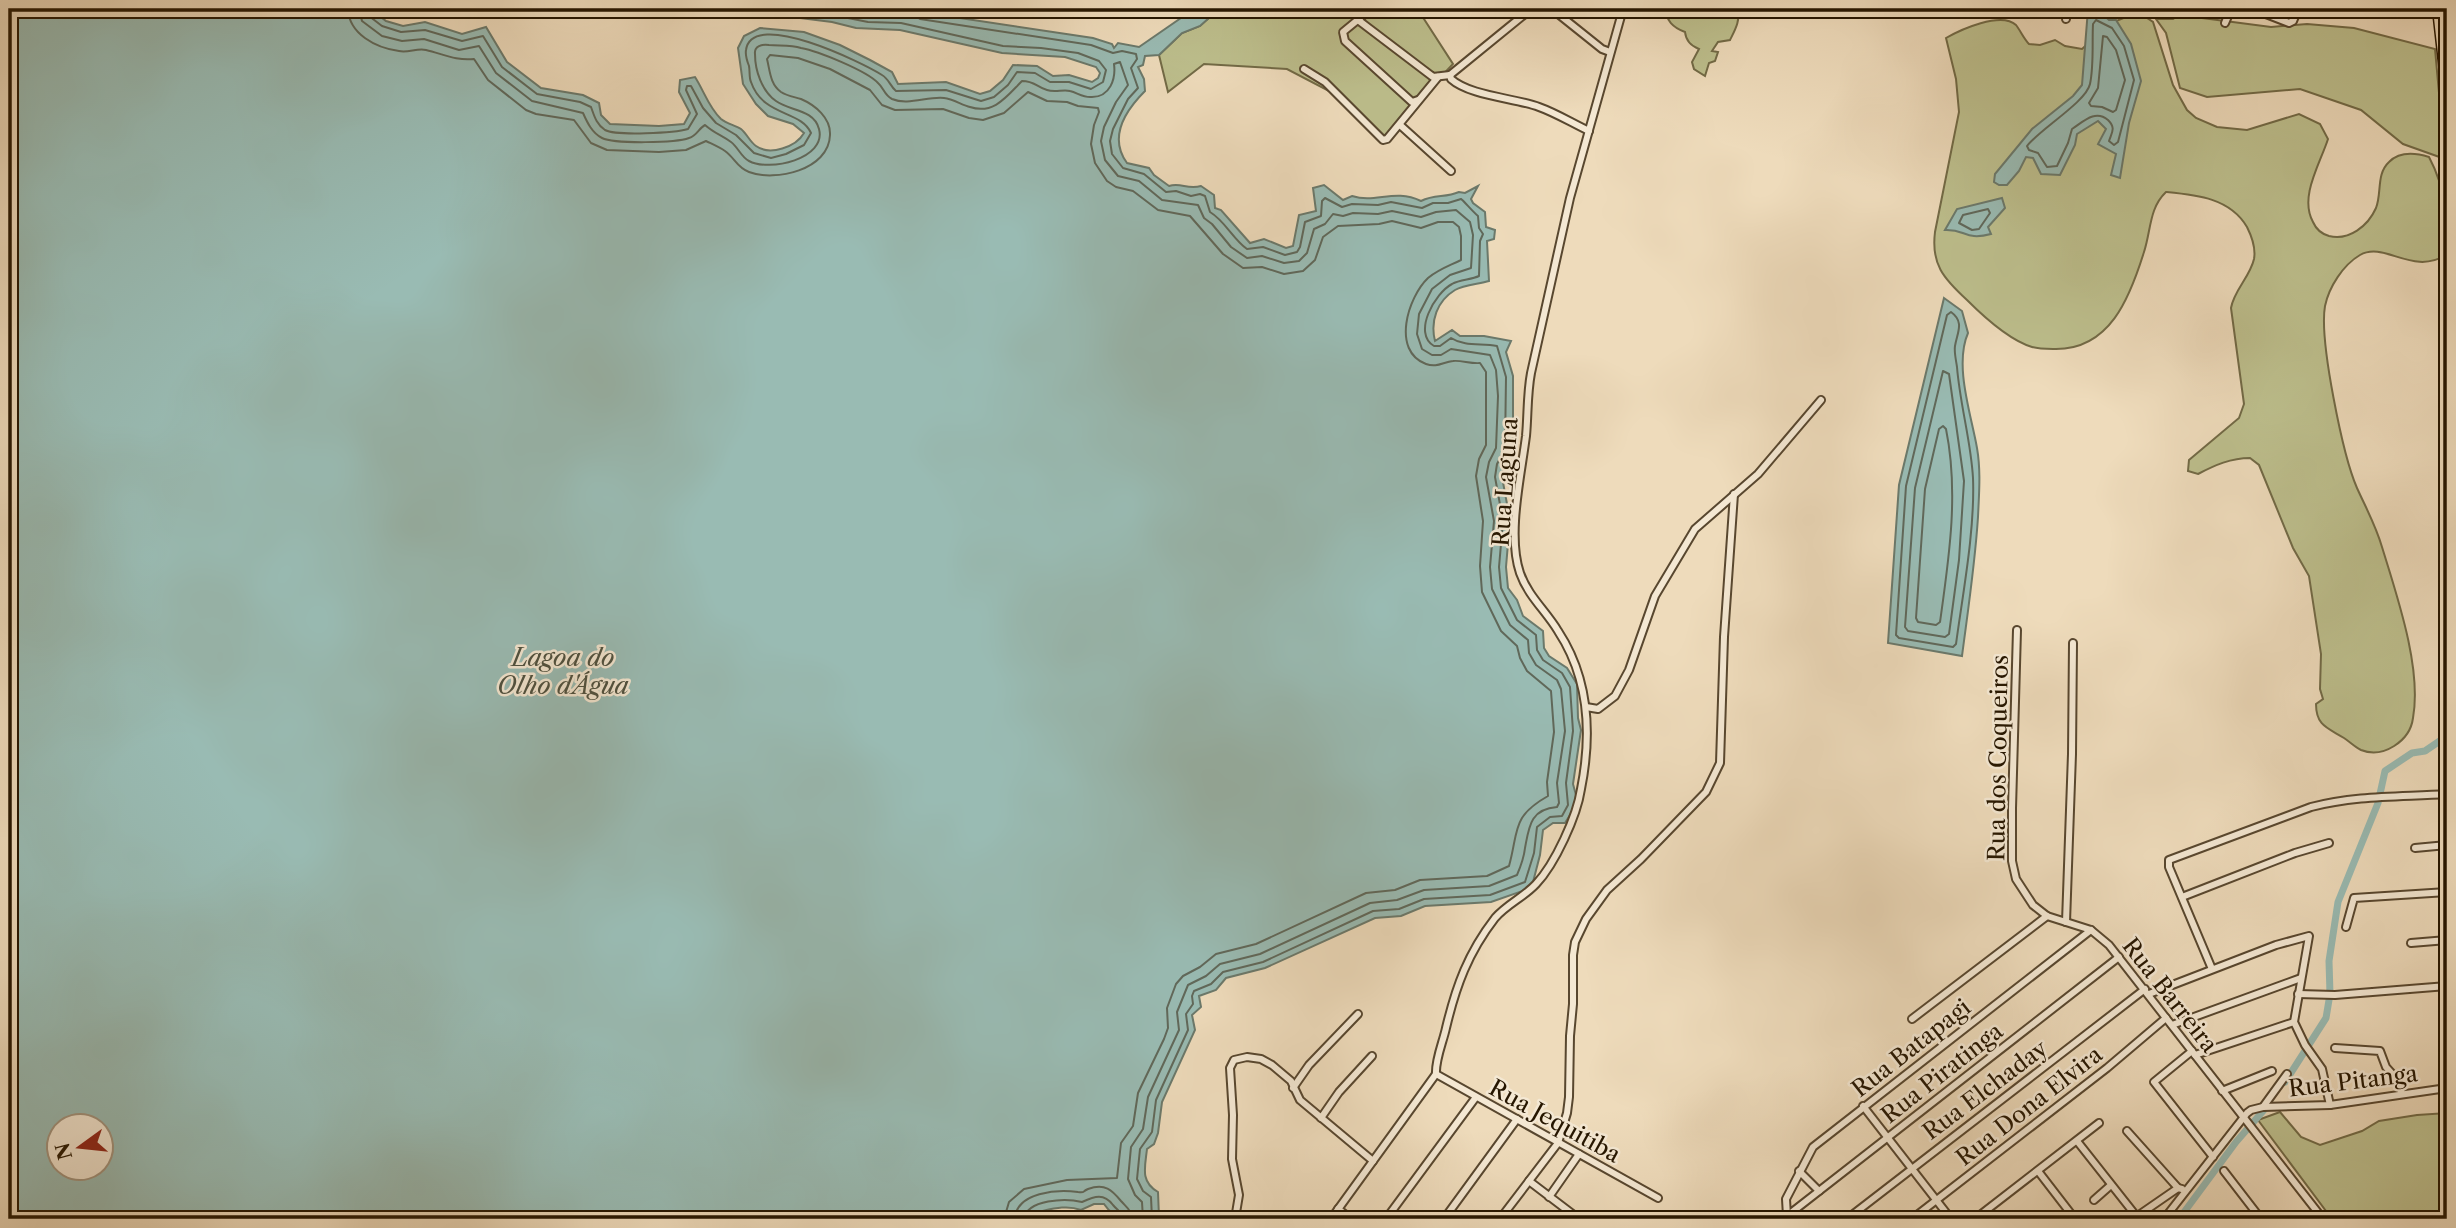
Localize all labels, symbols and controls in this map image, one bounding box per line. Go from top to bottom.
street label: Rua Laguna [1487,416,1524,547]
water label: Lagoa do Olho d'Água [497,643,629,700]
street label: Rua dos Coqueiros [1982,655,2014,861]
street label: Rua Barreira [2117,932,2224,1059]
street label: Rua Batapagi [1846,993,1976,1103]
street label: Rua Piratinga [1876,1016,2009,1129]
street label: Rua Elchaday [1917,1034,2053,1146]
street label: Rua Dona Elvira [1950,1040,2108,1172]
street label: Rua Pitanga [2287,1059,2420,1103]
street label: Rua Jequitiba [1484,1073,1626,1169]
north arrow [46,1112,116,1182]
text: N [51,1140,77,1162]

